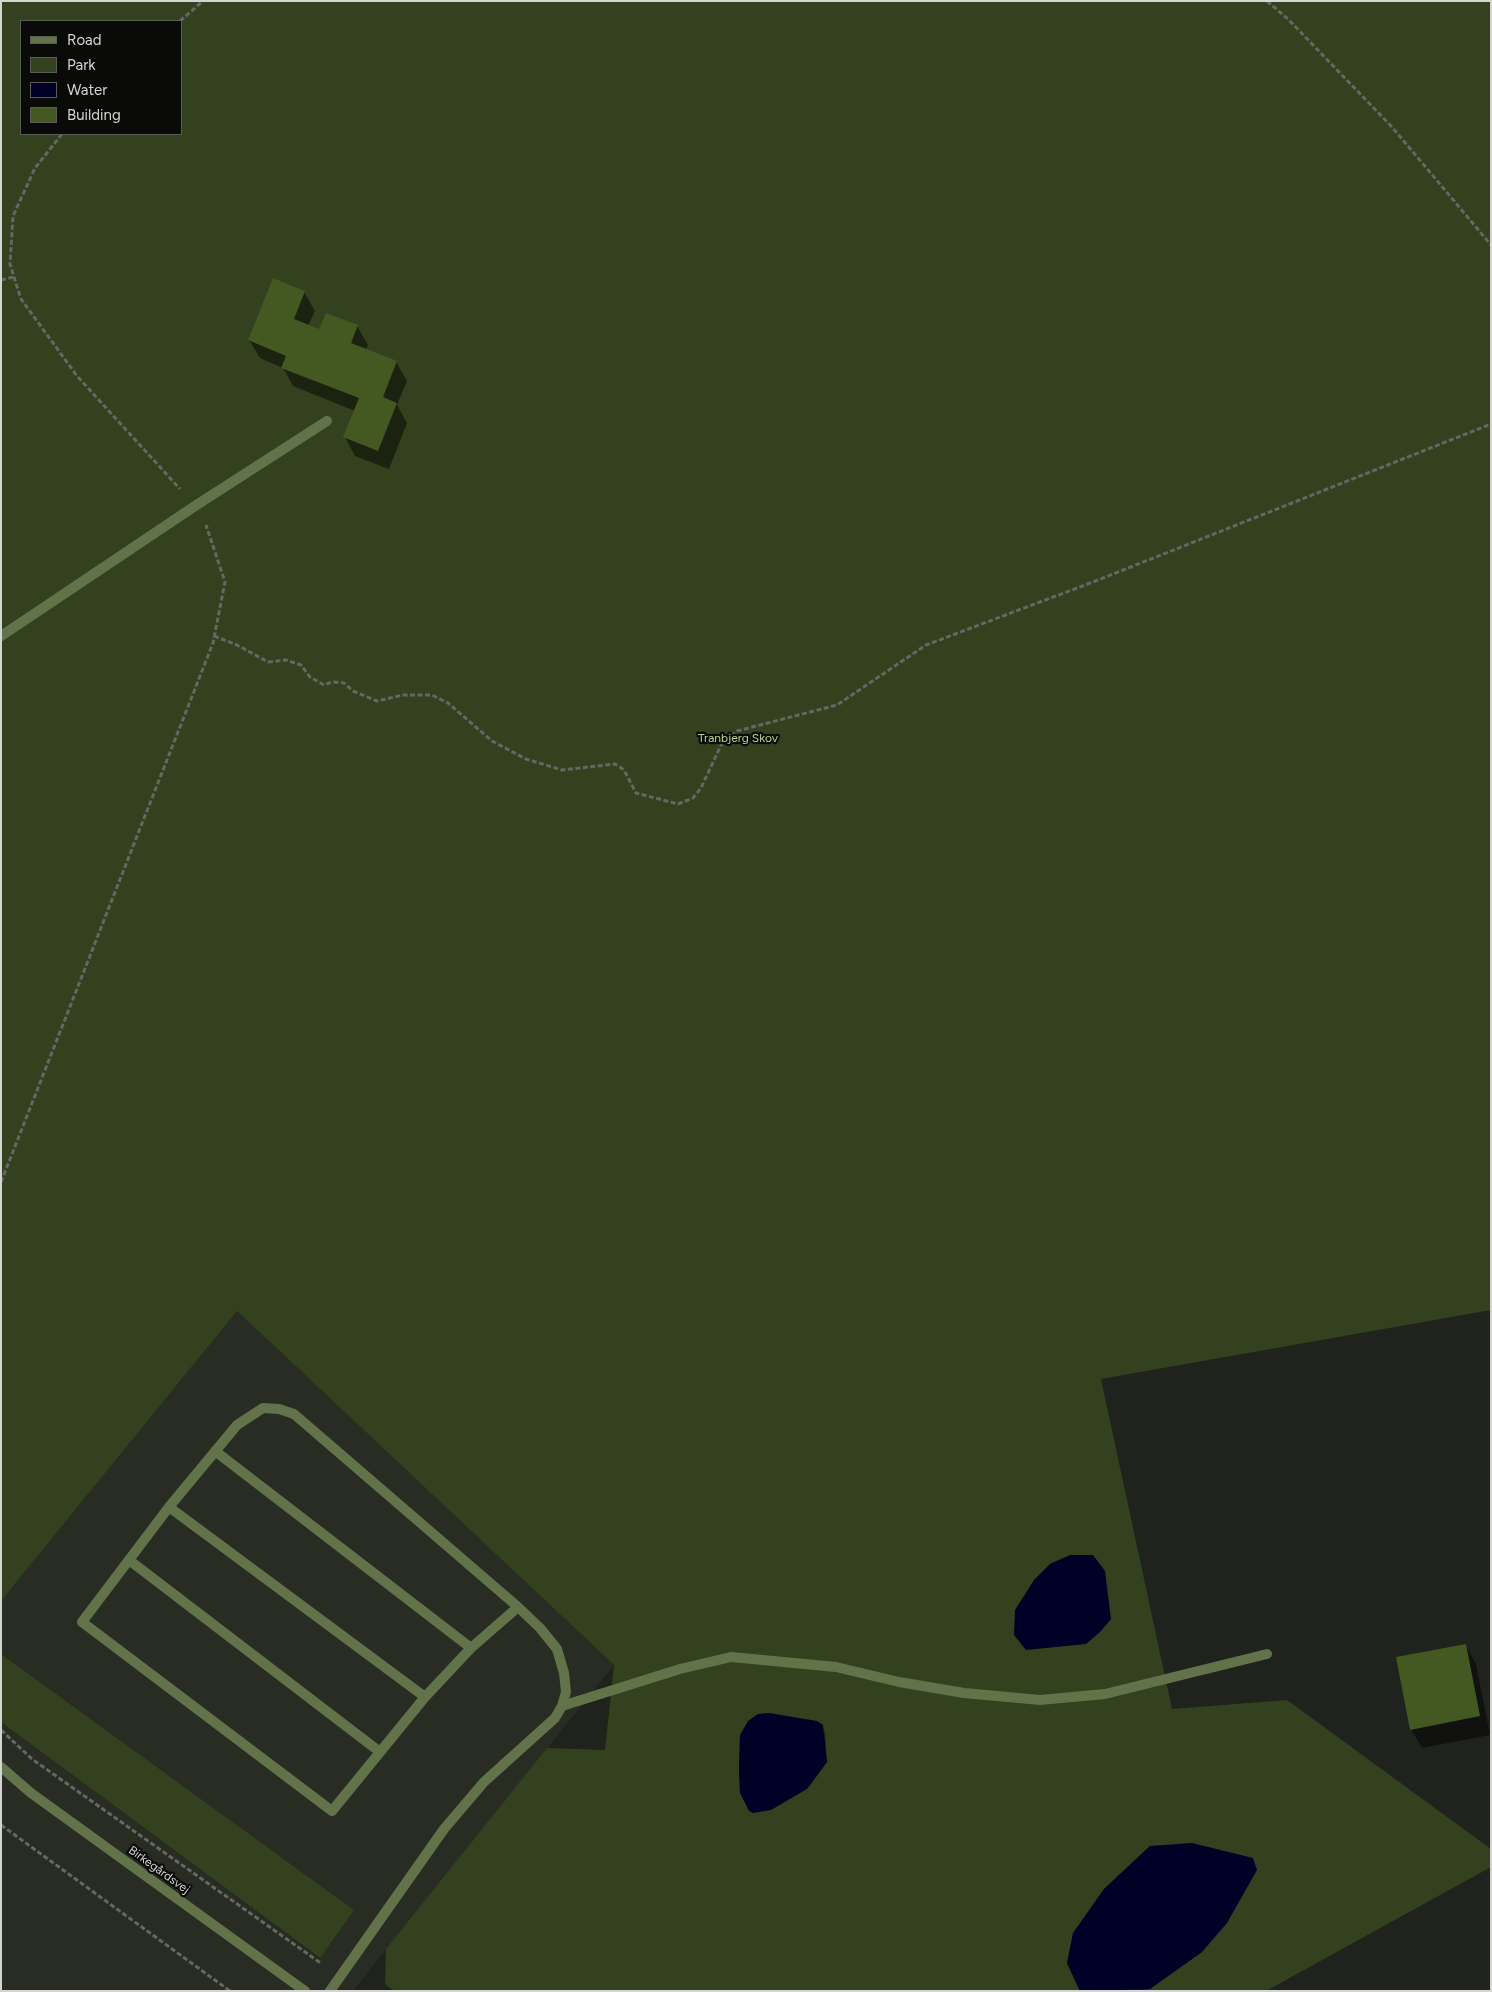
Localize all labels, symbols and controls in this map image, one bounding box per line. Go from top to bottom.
legend [20,20,182,135]
text: Road [67,31,102,49]
text: Park [67,56,96,74]
text: Water [67,81,107,99]
text: Building [67,106,121,124]
park label: Tranbjerg Skov [698,731,778,745]
street label: Birkegårdsvej [126,1843,192,1897]

